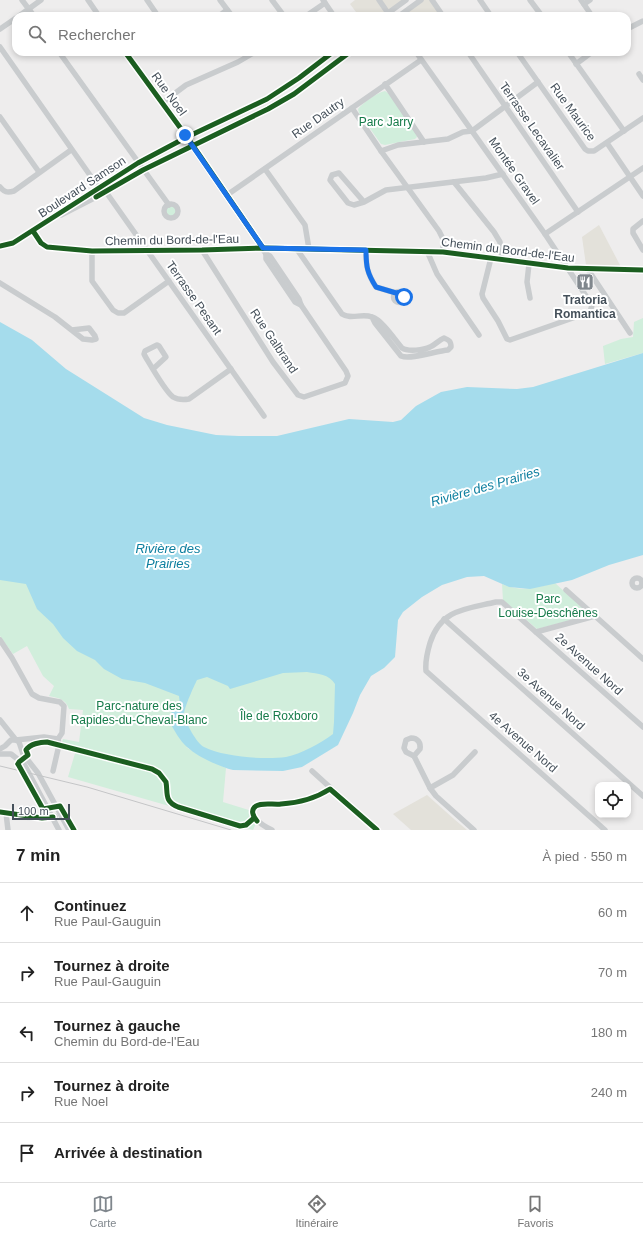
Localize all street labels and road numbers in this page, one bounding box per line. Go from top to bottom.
street label: Rue Noel [149,70,189,118]
street label: Terrasse Lecavalier [496,79,568,173]
street label: Rue Maurice [547,80,599,144]
street label: Rue Dautry [289,95,347,141]
street label: Montée Gravel [486,135,542,207]
street label: Boulevard Samson [36,154,128,220]
street label: Chemin du Bord-de-l'Eau [105,232,239,248]
street label: Chemin du Bord-de-l'Eau [440,235,576,265]
street label: Terrasse Pesant [163,258,225,338]
street label: Rue Galbrand [247,306,301,376]
street label: 2e Avenue Nord [552,630,626,698]
street label: 3e Avenue Nord [514,665,588,733]
street label: 4e Avenue Nord [486,709,560,775]

